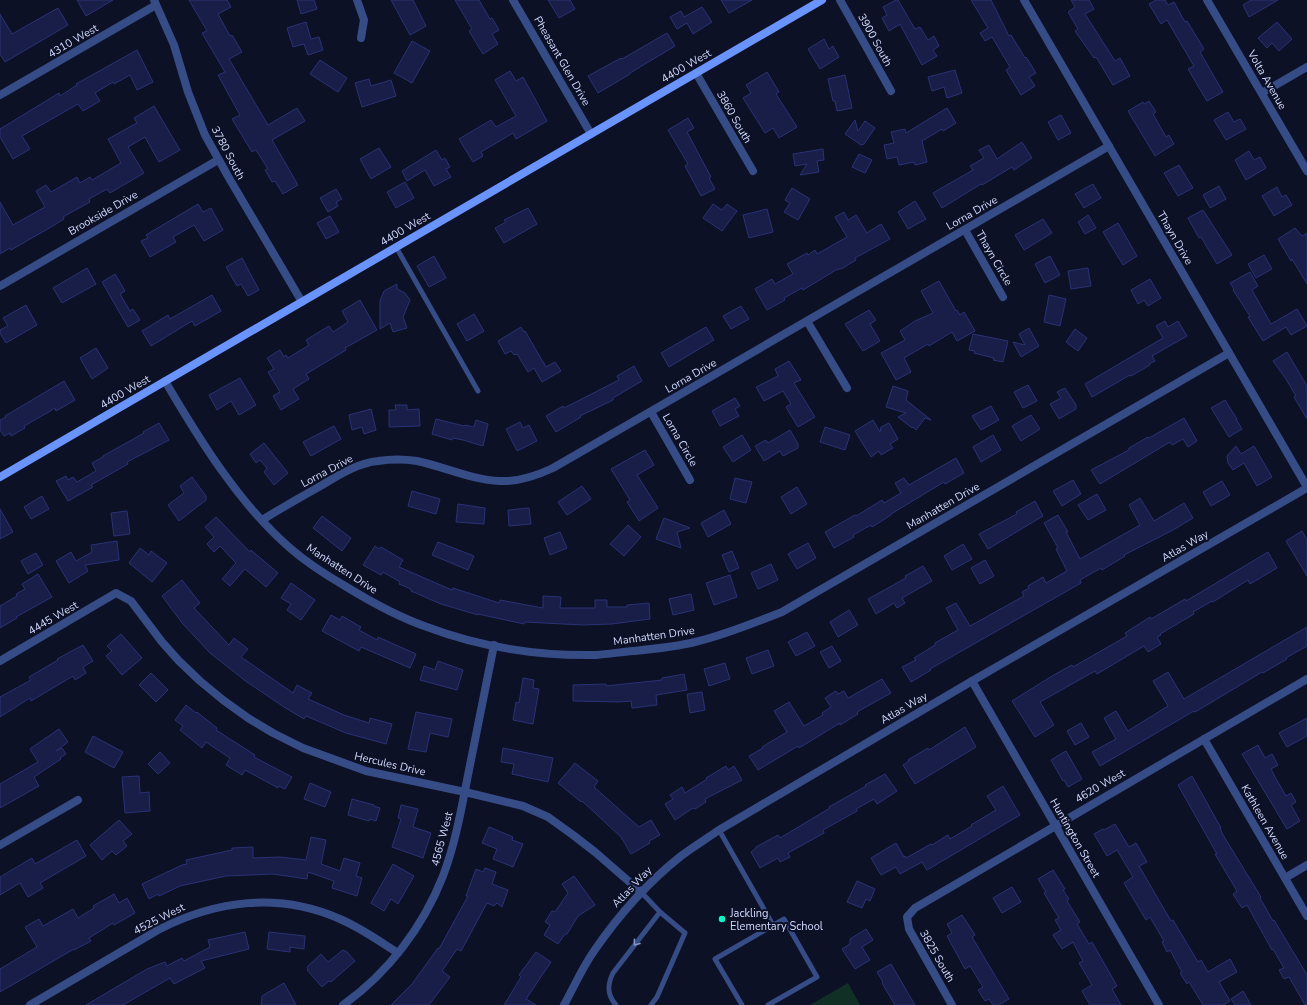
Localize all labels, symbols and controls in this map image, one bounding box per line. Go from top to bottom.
street label: 3900 South [854,11,896,69]
street label: Pheasant Glen Drive [530,13,594,109]
street label: 4310 West [45,21,101,61]
street label: 4400 West [658,46,714,86]
street label: Volta Avenue [1243,47,1290,113]
street label: 3860 South [713,88,755,146]
street label: 3780 South [208,124,248,182]
street label: Brookside Drive [65,187,141,239]
street label: Lorna Drive [944,192,1001,234]
street label: Thayn Drive [1154,208,1196,268]
street label: 4400 West [377,209,433,249]
street label: Thayn Circle [972,228,1016,288]
street label: Lorna Drive [663,355,720,397]
street label: 4400 West [97,372,153,412]
street label: Lorna Circle [659,411,701,469]
street label: Lorna Drive [298,451,356,491]
street label: Manhatten Drive [904,479,982,533]
street label: Atlas Way [1159,526,1211,565]
street label: Manhatten Drive [303,540,381,598]
street label: 4445 West [25,598,81,638]
street label: Manhatten Drive [612,623,696,649]
street label: Atlas Way [878,688,930,727]
street label: Hercules Drive [353,749,427,780]
street label: 4620 West [1072,766,1128,806]
street label: Kathleen Avenue [1237,782,1293,862]
street label: Huntington Street [1046,796,1104,880]
street label: 4565 West [428,810,456,868]
street label: Atlas Way [609,863,656,911]
street label: 4525 West [131,900,187,938]
place label: Jackling Elementary School [729,906,824,934]
marker: Jackling Elementary School [717,914,727,924]
street label: 3825 South [916,927,958,985]
one-way arrow [634,939,641,946]

